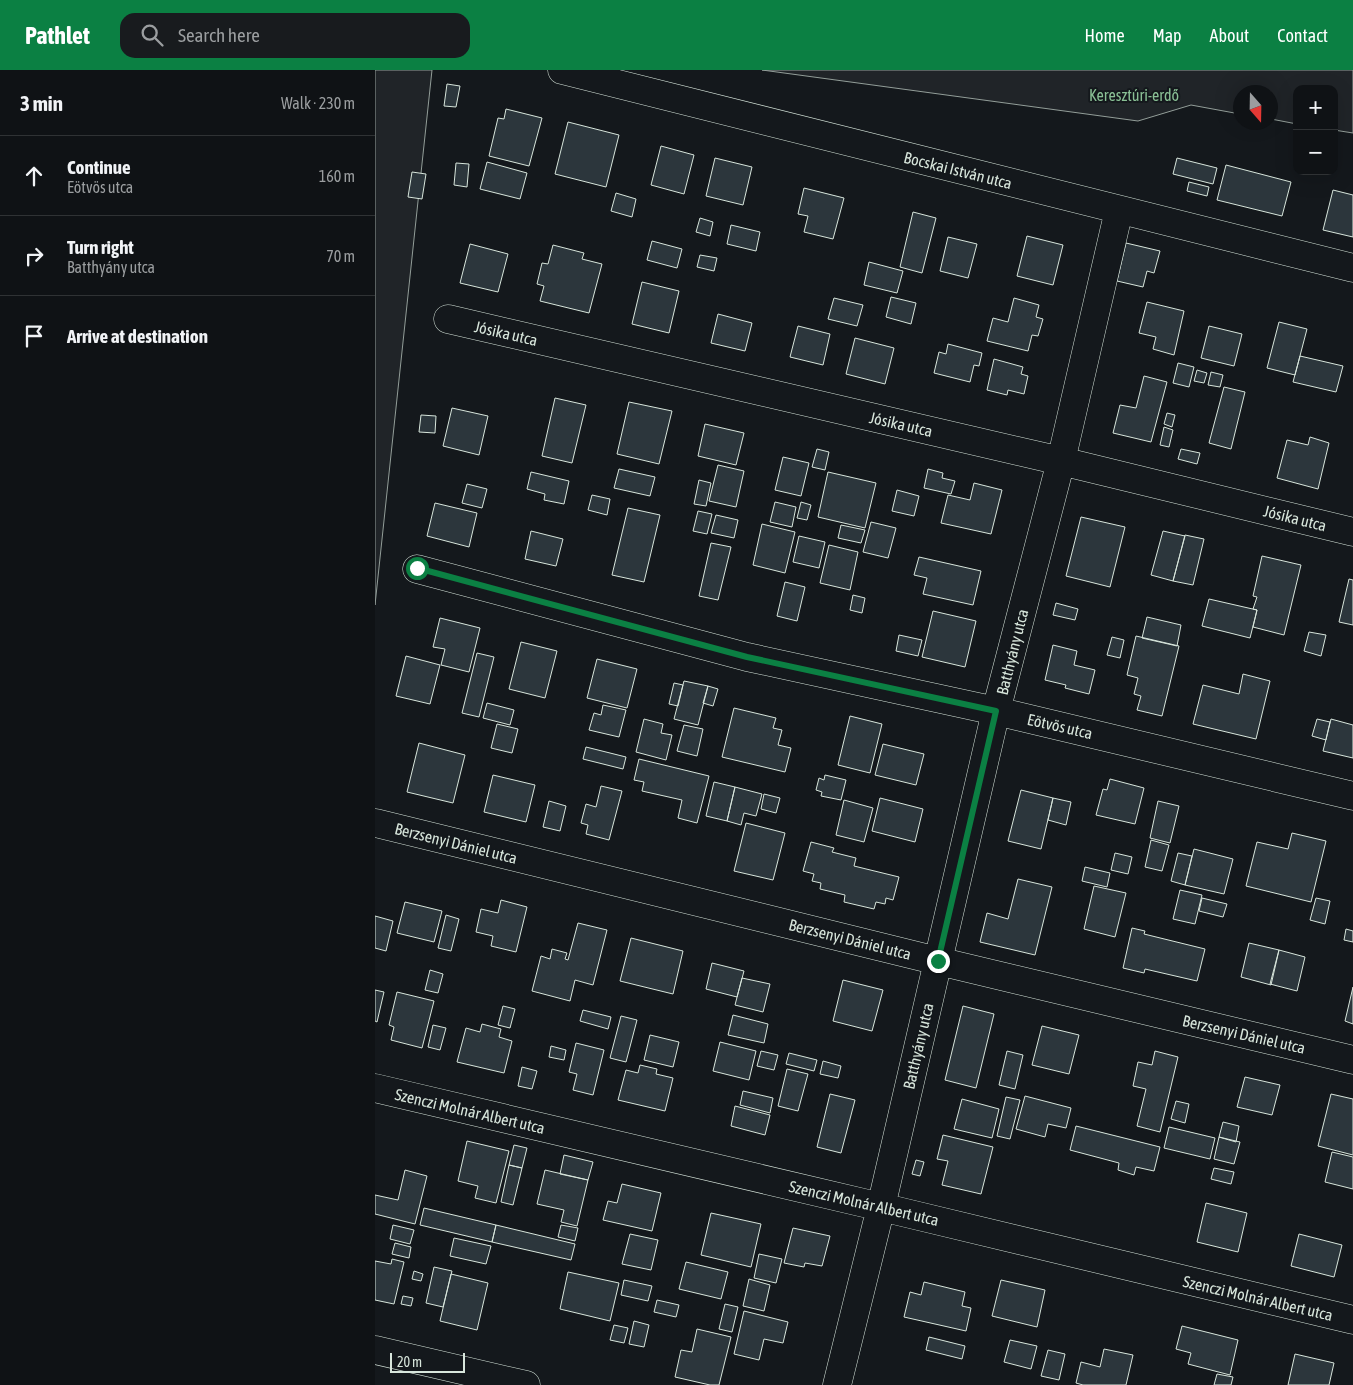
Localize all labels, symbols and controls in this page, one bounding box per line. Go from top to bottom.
search box [120,13,470,58]
icon: search [138,21,166,49]
text: Pathlet [25,22,90,49]
text: Search here [178,24,260,46]
text: Home [1085,25,1125,46]
text: Map [1153,25,1182,46]
text: About [1210,25,1249,46]
text: Contact [1277,25,1328,46]
north arrow [1233,85,1278,130]
map controls [1293,85,1338,175]
button: + [1293,85,1338,130]
park label: Keresztúri-erdő [1089,86,1179,104]
text: 3 min [20,91,63,115]
text: Walk · 230 m [281,94,355,112]
button: − [1293,130,1338,175]
street label: Bocskai István utca [902,148,1014,192]
text: Continue [67,156,131,178]
icon: ahead [20,162,48,190]
text: 160 m [319,167,355,185]
text: Eötvös utca [67,178,133,196]
text: Turn right [67,236,134,258]
icon: right [20,242,48,270]
text: 70 m [326,247,355,265]
text: Batthyány utca [67,258,155,276]
street label: Jósika utca [473,317,539,349]
icon: arrive [20,322,48,350]
text: Arrive at destination [67,325,208,347]
street label: Jósika utca [868,408,934,440]
street label: Jósika utca [1262,502,1328,534]
route start [406,557,429,580]
street label: Batthyány utca [993,607,1032,697]
street label: Eötvös utca [1026,710,1094,742]
street label: Berzsenyi Dániel utca [393,819,519,868]
street label: Berzsenyi Dániel utca [787,915,913,964]
route end [927,950,950,973]
street label: Batthyány utca [899,1001,938,1091]
street label: Berzsenyi Dániel utca [1181,1011,1307,1058]
street label: Szenczi Molnár Albert utca [393,1085,547,1137]
street label: Szenczi Molnár Albert utca [787,1177,941,1229]
street label: Szenczi Molnár Albert utca [1181,1272,1335,1324]
scale bar [390,1350,465,1373]
text: 20 m [397,1354,422,1370]

